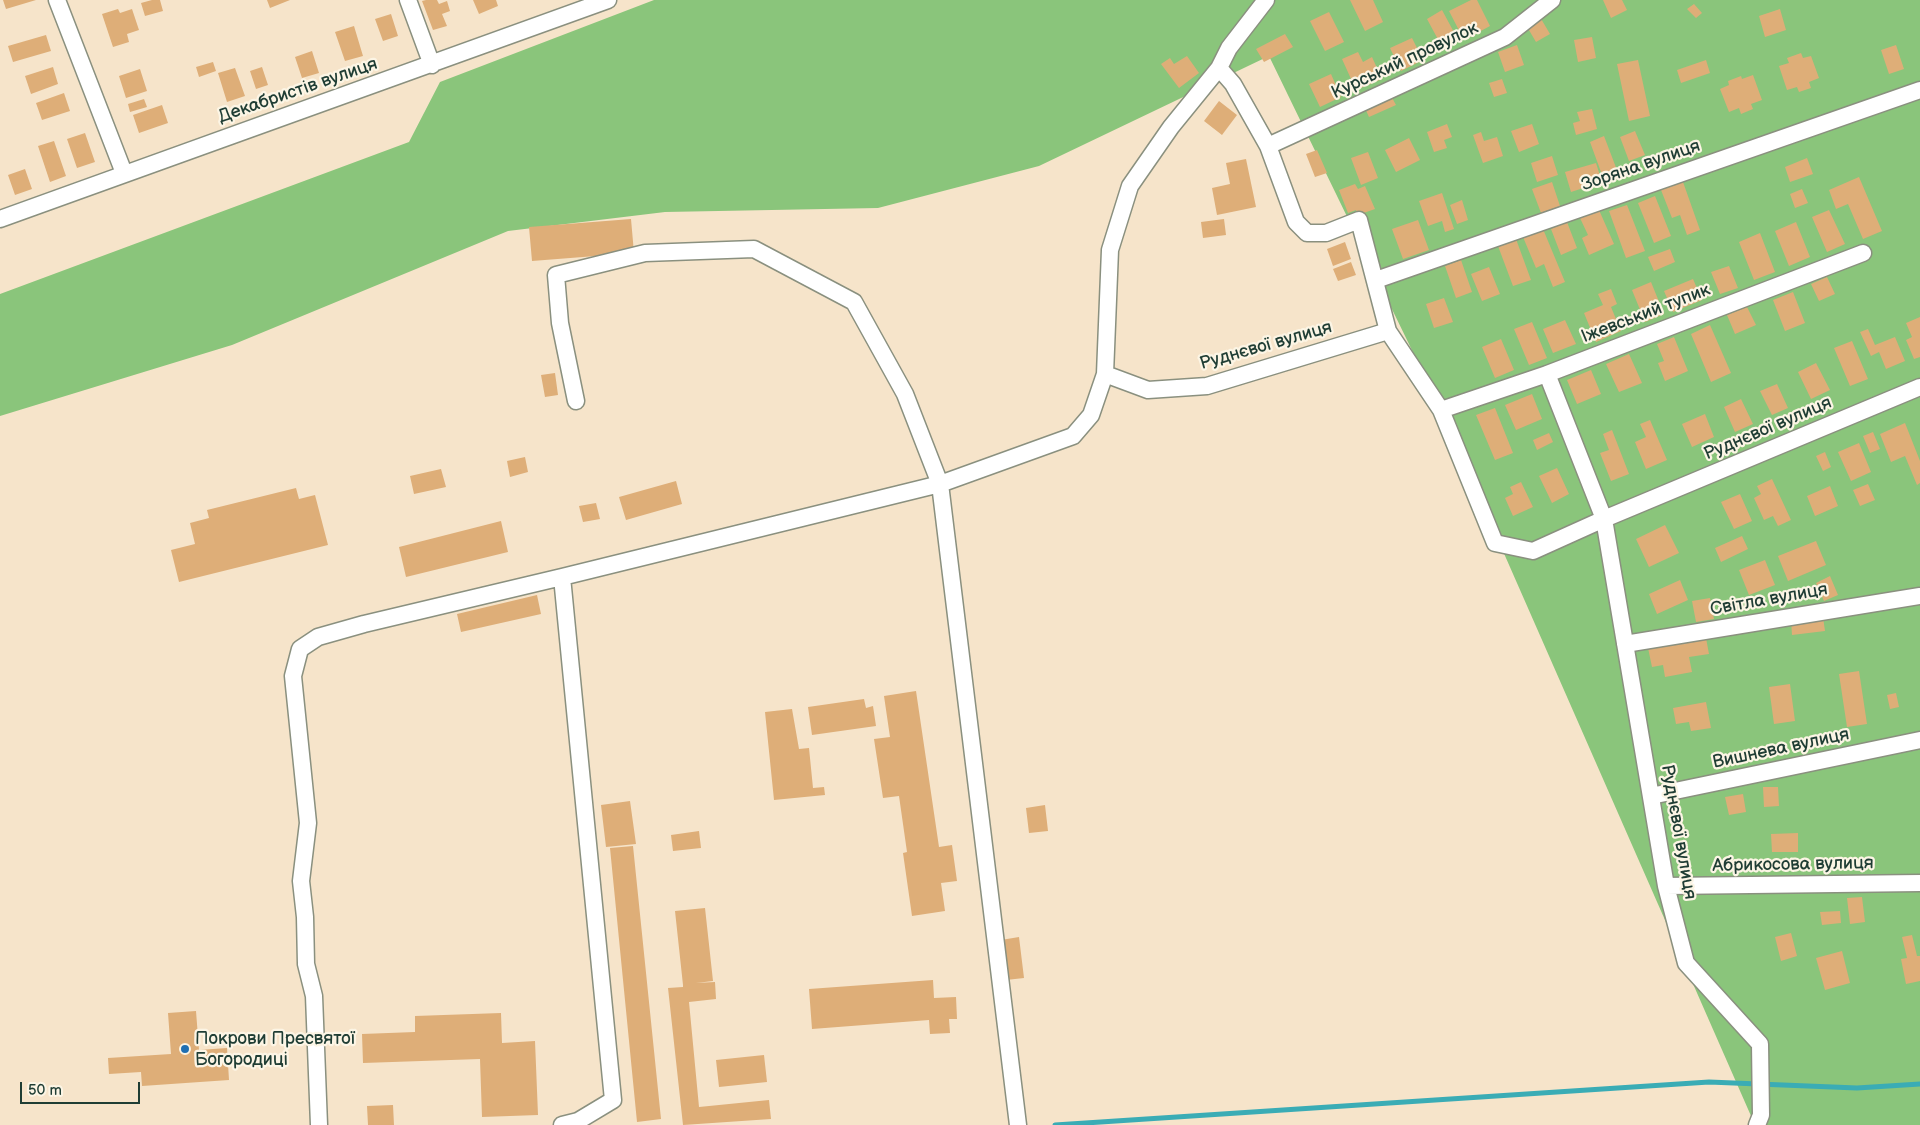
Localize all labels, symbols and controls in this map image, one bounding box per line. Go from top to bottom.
street label: Курський провулок [1328,18,1482,104]
street label: Декабристів вулиця [215,54,381,128]
street label: Зоряна вулиця [1579,136,1703,196]
street label: Іжевський тупик [1579,279,1713,349]
street label: Руднєвої вулиця [1197,317,1335,375]
street label: Руднєвої вулиця [1701,392,1835,466]
street label: Світла вулиця [1709,579,1829,621]
street label: Вишнева вулиця [1711,724,1851,774]
street label: Руднєвої вулиця [1655,763,1701,901]
street label: Абрикосова вулиця [1712,853,1874,877]
place label: Покрови Пресвятої Богородиці [195,1028,355,1070]
marker: Покрови Пресвятої Богородиці [179,1043,191,1055]
scale bar [22,1072,142,1104]
text: 50 m [28,1081,62,1100]

